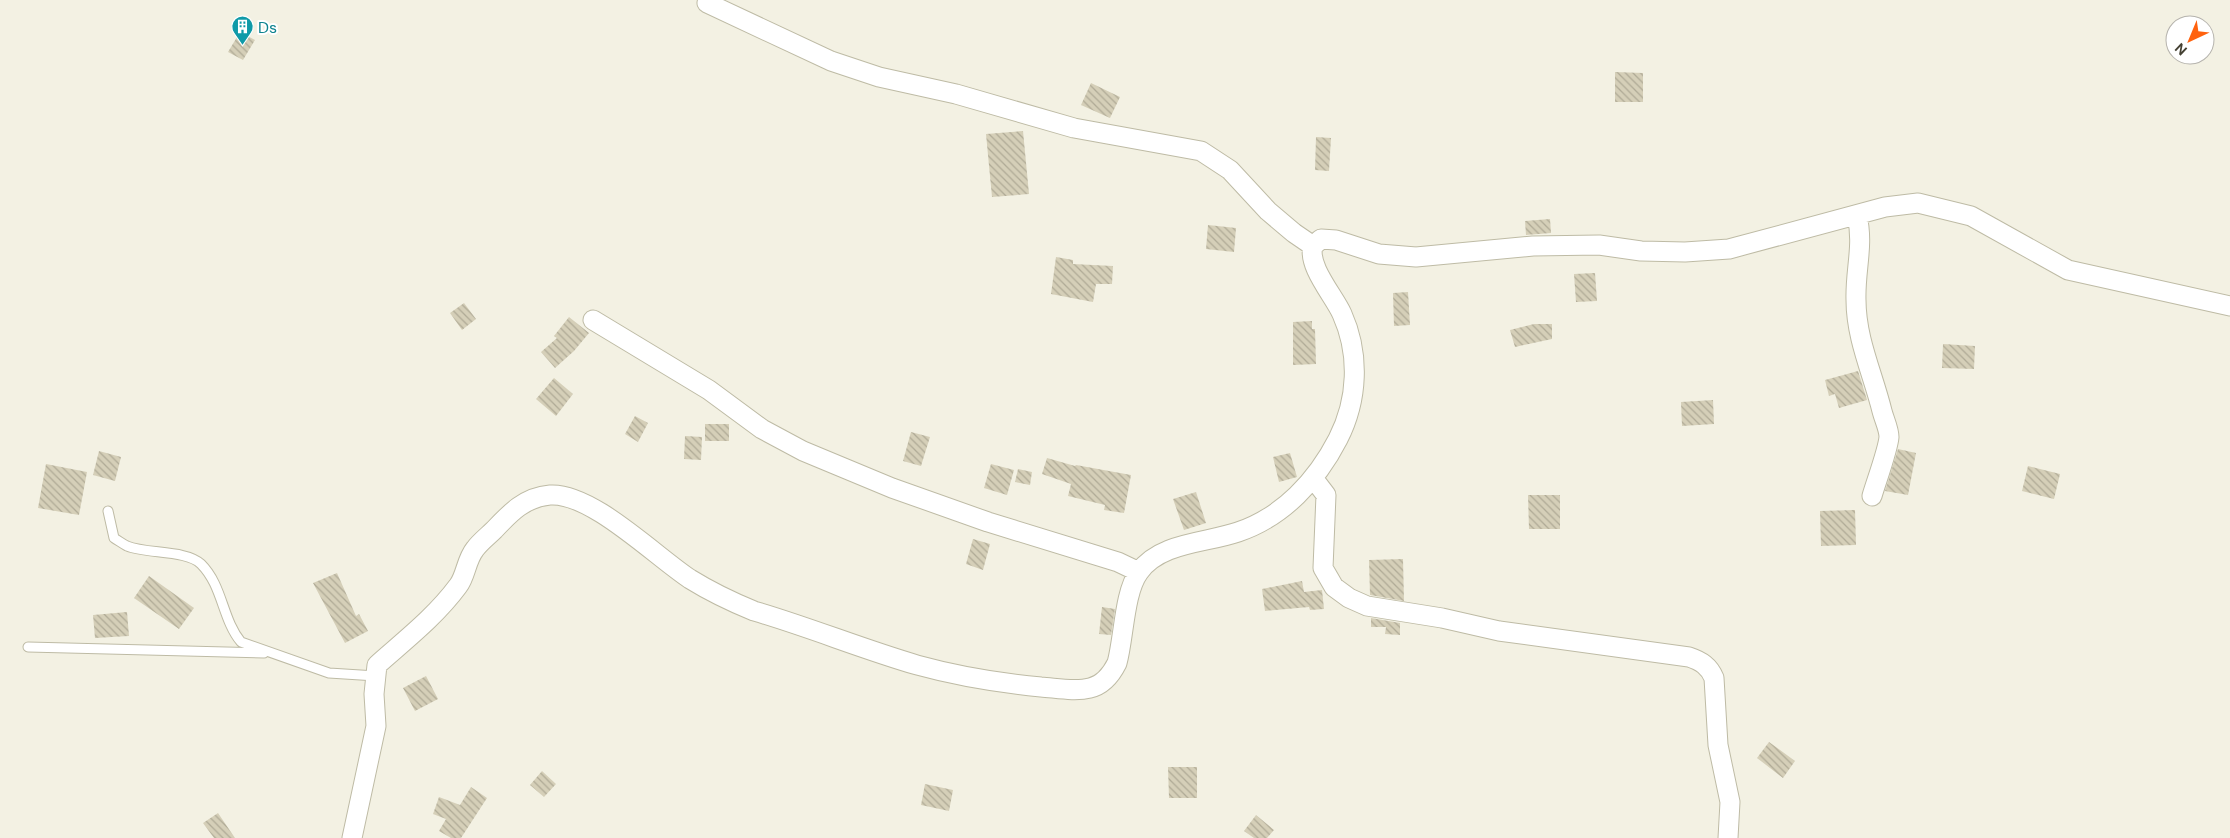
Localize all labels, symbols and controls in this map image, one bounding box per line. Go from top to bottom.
building icon: Ds [230,15,254,46]
north arrow [2165,15,2215,65]
place label: Ds [258,17,277,38]
text: N [2171,39,2191,59]

